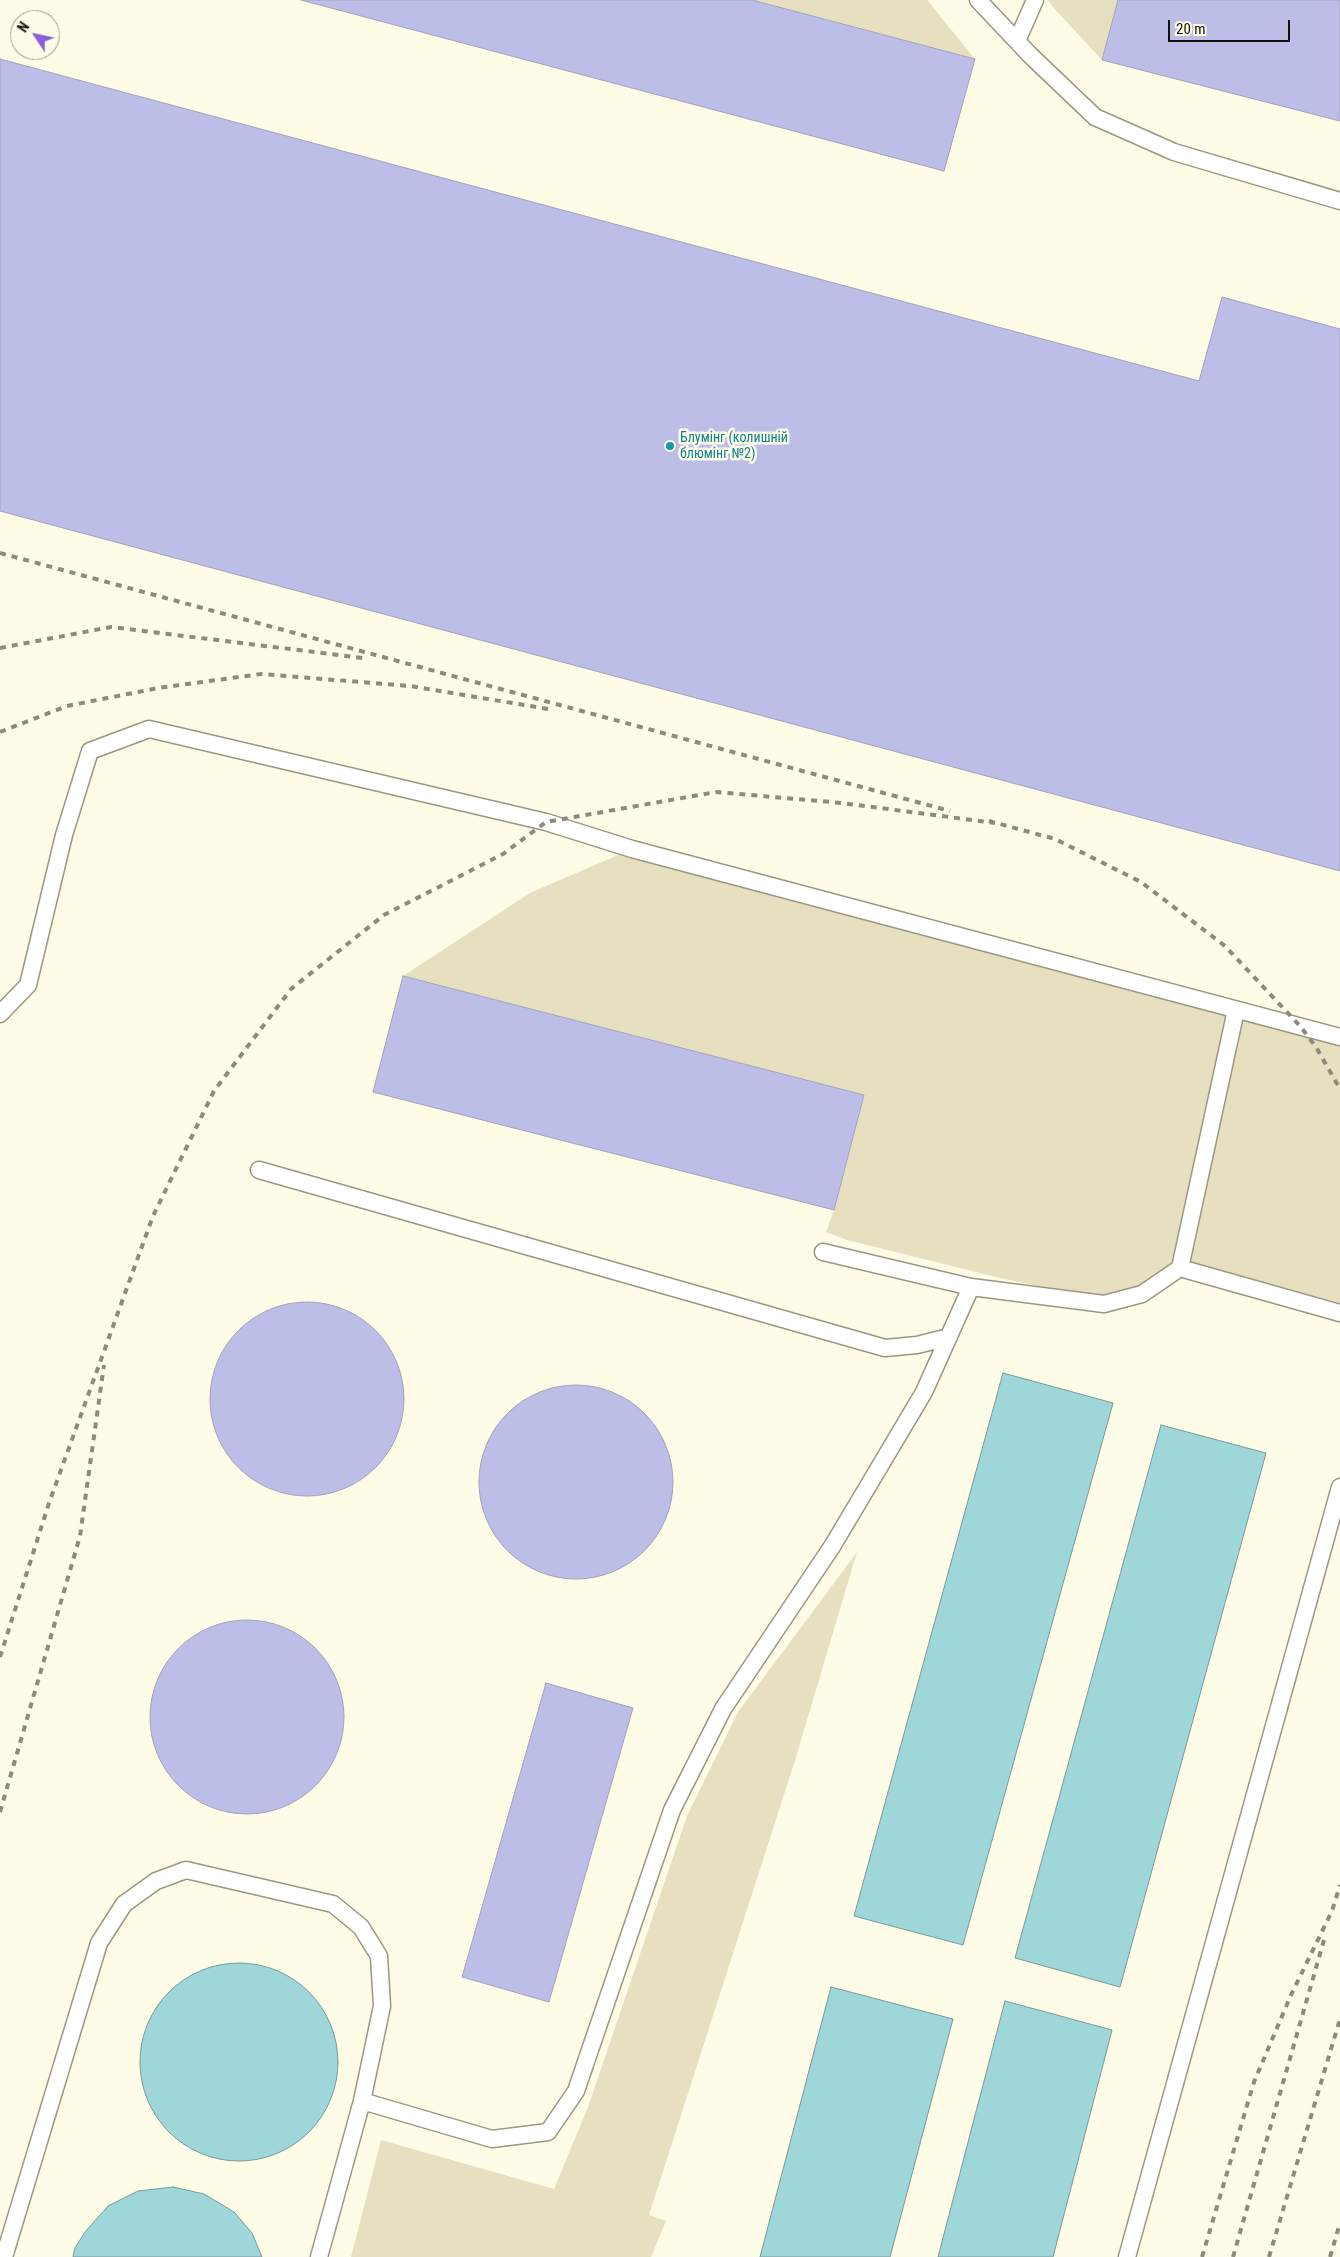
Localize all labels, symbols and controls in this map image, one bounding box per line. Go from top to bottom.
north arrow [10,10,60,60]
scale bar [1170,10,1292,42]
text: N [14,19,32,35]
text: 20 m [1176,20,1206,38]
place label: Блумінг (колишній блюмінг №2) [680,430,788,462]
marker: Блумінг (колишній блюмінг №2) [664,440,676,452]

